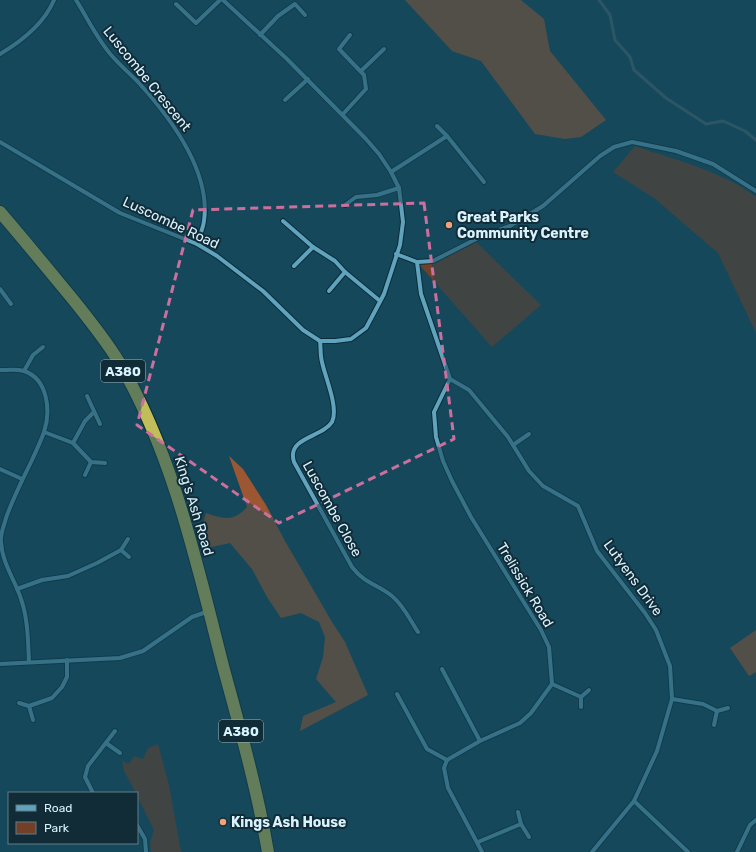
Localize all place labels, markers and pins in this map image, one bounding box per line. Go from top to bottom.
place label: Great Parks Community Centre [457,209,589,242]
marker: Great Parks Community Centre [444,220,454,230]
place label: Kings Ash House [231,814,346,831]
marker: Kings Ash House [218,817,228,827]

